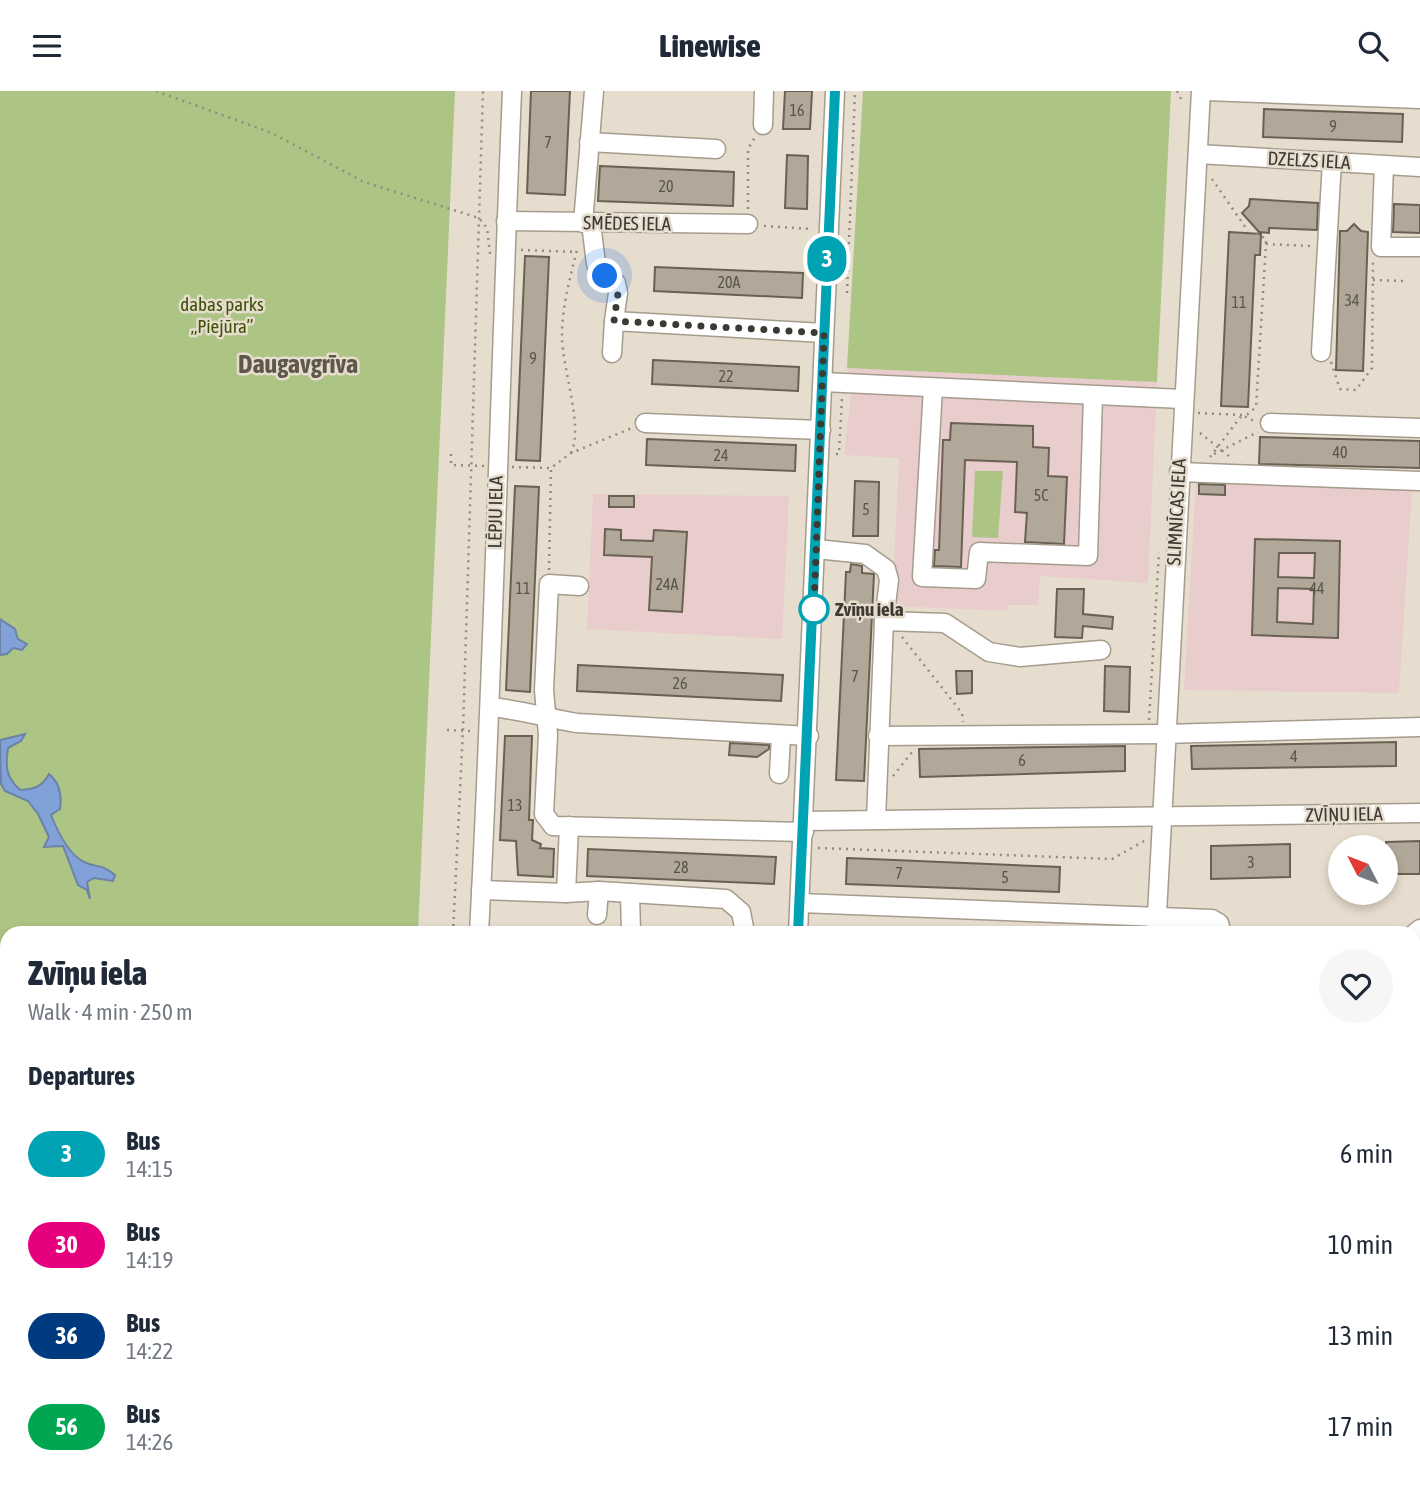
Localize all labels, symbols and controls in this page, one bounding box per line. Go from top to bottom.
icon: menu [28,27,66,65]
text: Linewise [659,27,761,64]
icon: search [1354,27,1392,65]
house number: 16 [789,101,805,119]
house number: 9 [1329,117,1337,135]
house number: 7 [544,133,552,151]
street label: DZELZS IELA [1267,147,1352,173]
house number: 20 [658,177,674,195]
street label: SMĒDES IELA [583,211,672,235]
line badge: 3 [804,236,850,282]
text: 3 [821,245,833,272]
your location [587,258,622,293]
house number: 20A [718,273,741,291]
house number: 34 [1344,291,1360,309]
park label: dabas parks „Piejūra” [180,293,264,337]
house number: 11 [1231,293,1247,311]
district label: Daugavgrīva [238,349,358,379]
house number: 9 [529,349,537,367]
house number: 22 [718,367,734,385]
house number: 40 [1332,443,1348,461]
house number: 24 [713,446,729,464]
street label: SLIMNĪCAS IELA [1162,457,1190,566]
street label: LĒPJU IELA [483,475,507,548]
house number: 5C [1034,486,1048,504]
house number: 5 [862,500,870,518]
house number: 24A [656,575,679,593]
house number: 11 [515,579,531,597]
house number: 44 [1309,579,1325,597]
marker: Zvīņu iela [799,594,829,624]
place label: Zvīņu iela [835,598,904,621]
house number: 7 [851,667,859,685]
house number: 26 [672,674,688,692]
house number: 4 [1290,747,1298,765]
house number: 6 [1018,751,1026,769]
house number: 13 [507,796,523,814]
street label: ZVĪŅU IELA [1305,802,1384,826]
north arrow [1328,835,1398,905]
map controls [1328,835,1398,905]
house number: 3 [1247,853,1255,871]
house number: 28 [673,858,689,876]
house number: 7 [895,864,903,882]
house number: 5 [1001,868,1009,886]
button: heart [1319,949,1393,1023]
text: Zvīņu iela [28,954,147,992]
text: Walk · 4 min · 250 m [28,999,192,1025]
text: Departures [28,1061,135,1091]
text: Bus [126,1126,160,1156]
text: 6 min [1340,1139,1393,1169]
text: 3 [61,1140,72,1167]
text: 14:15 [126,1156,173,1182]
text: Bus [126,1217,160,1247]
text: 10 min [1328,1230,1393,1260]
text: 30 [55,1231,78,1258]
text: 14:19 [126,1247,173,1273]
text: Bus [126,1308,160,1338]
text: 13 min [1328,1321,1393,1351]
text: 36 [55,1322,78,1349]
text: 14:22 [126,1338,173,1364]
text: Bus [126,1399,160,1429]
text: 17 min [1328,1412,1393,1442]
text: 56 [55,1413,78,1440]
text: 14:26 [126,1429,173,1455]

